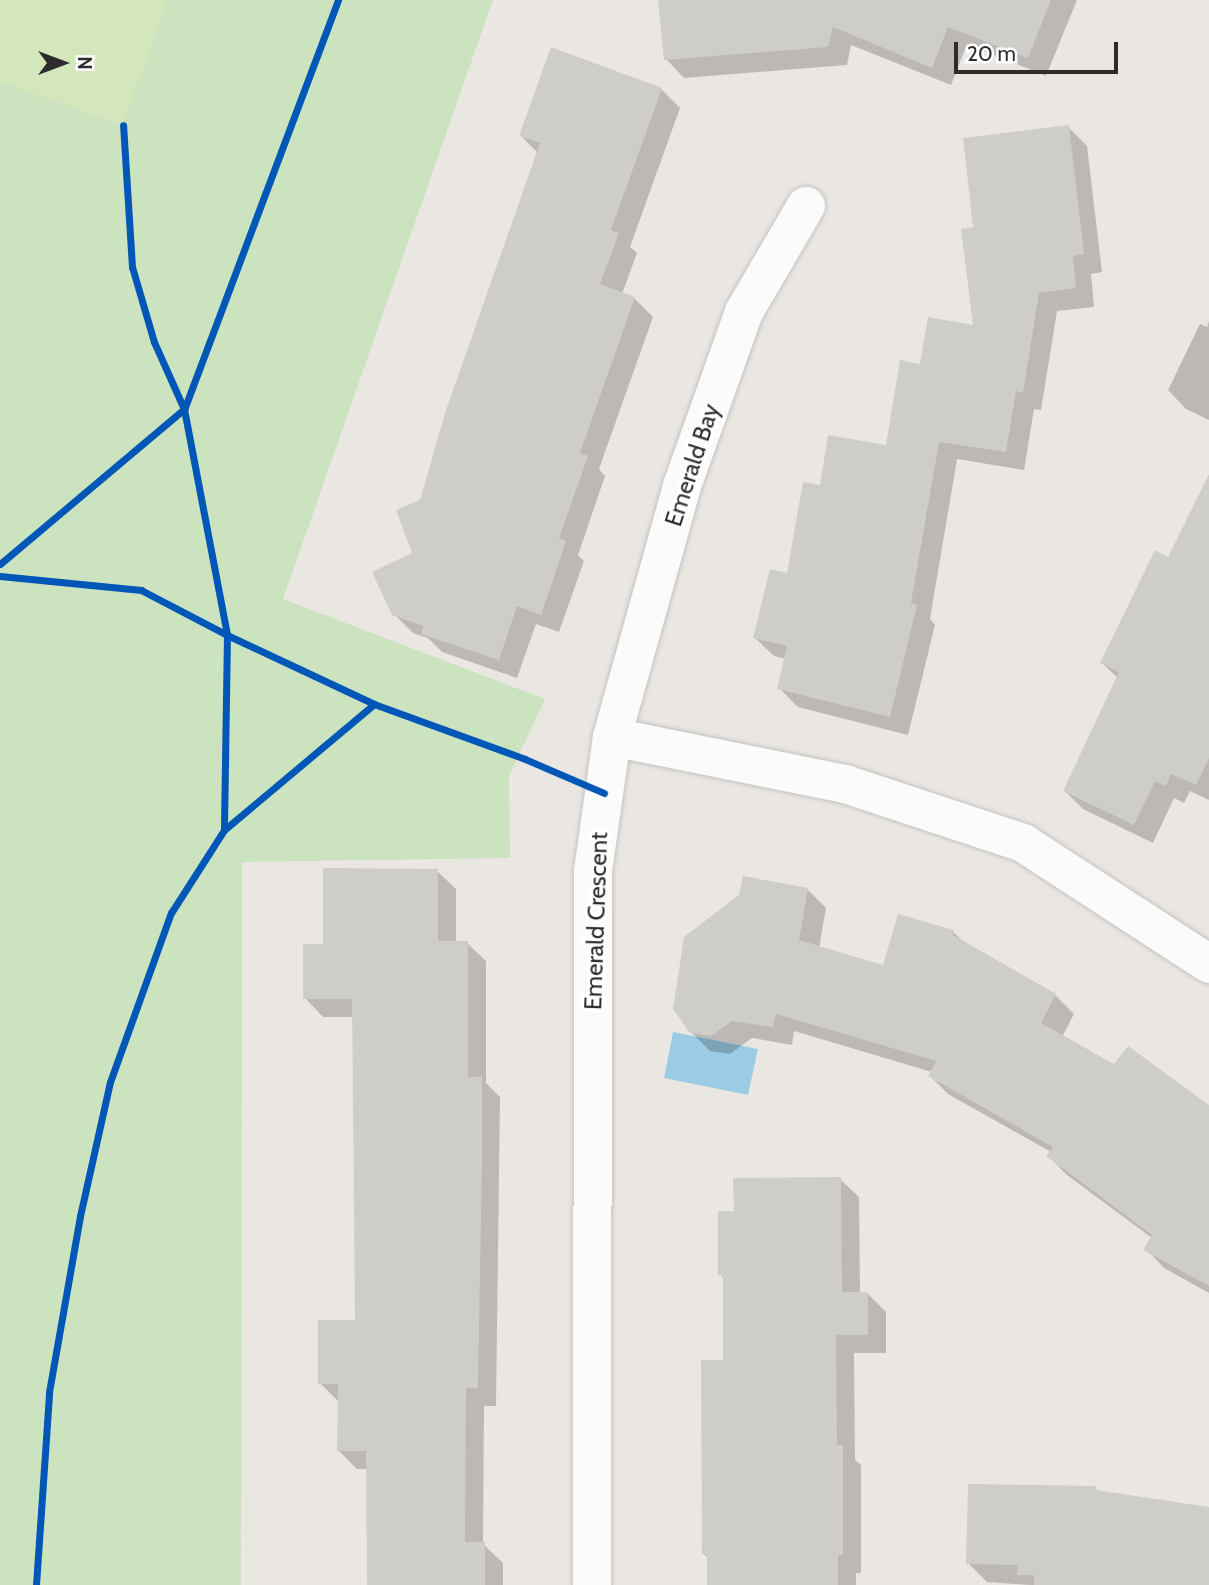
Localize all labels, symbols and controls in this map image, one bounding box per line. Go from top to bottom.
north arrow [28,28,98,98]
scale bar [957,28,1122,72]
text: 20 m [967,41,1016,66]
text: N [73,56,96,70]
street label: Emerald Bay [659,400,725,530]
street label: Emerald Crescent [579,832,613,1010]

